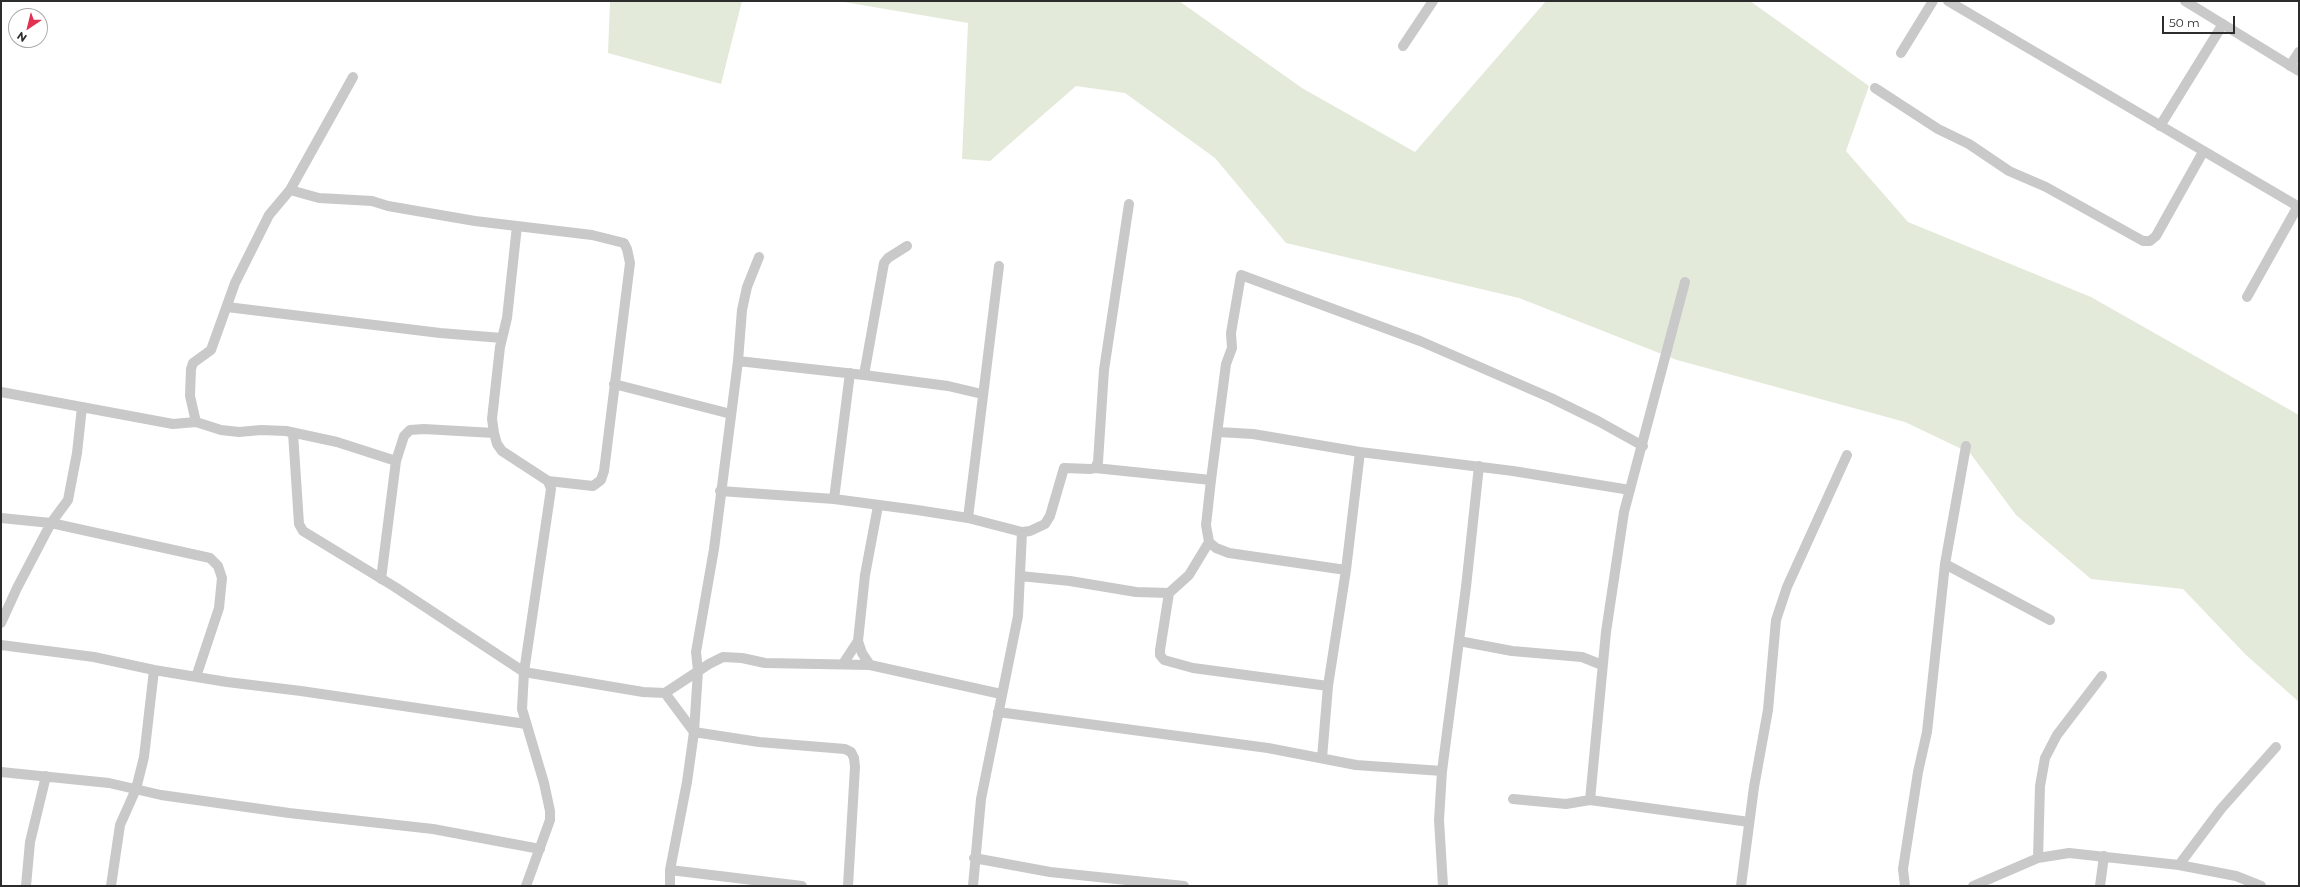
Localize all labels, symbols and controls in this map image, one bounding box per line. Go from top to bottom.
north arrow [8,8,48,48]
scale bar [2164,8,2237,34]
text: 50 m [2169,15,2200,30]
text: N [14,29,29,45]

